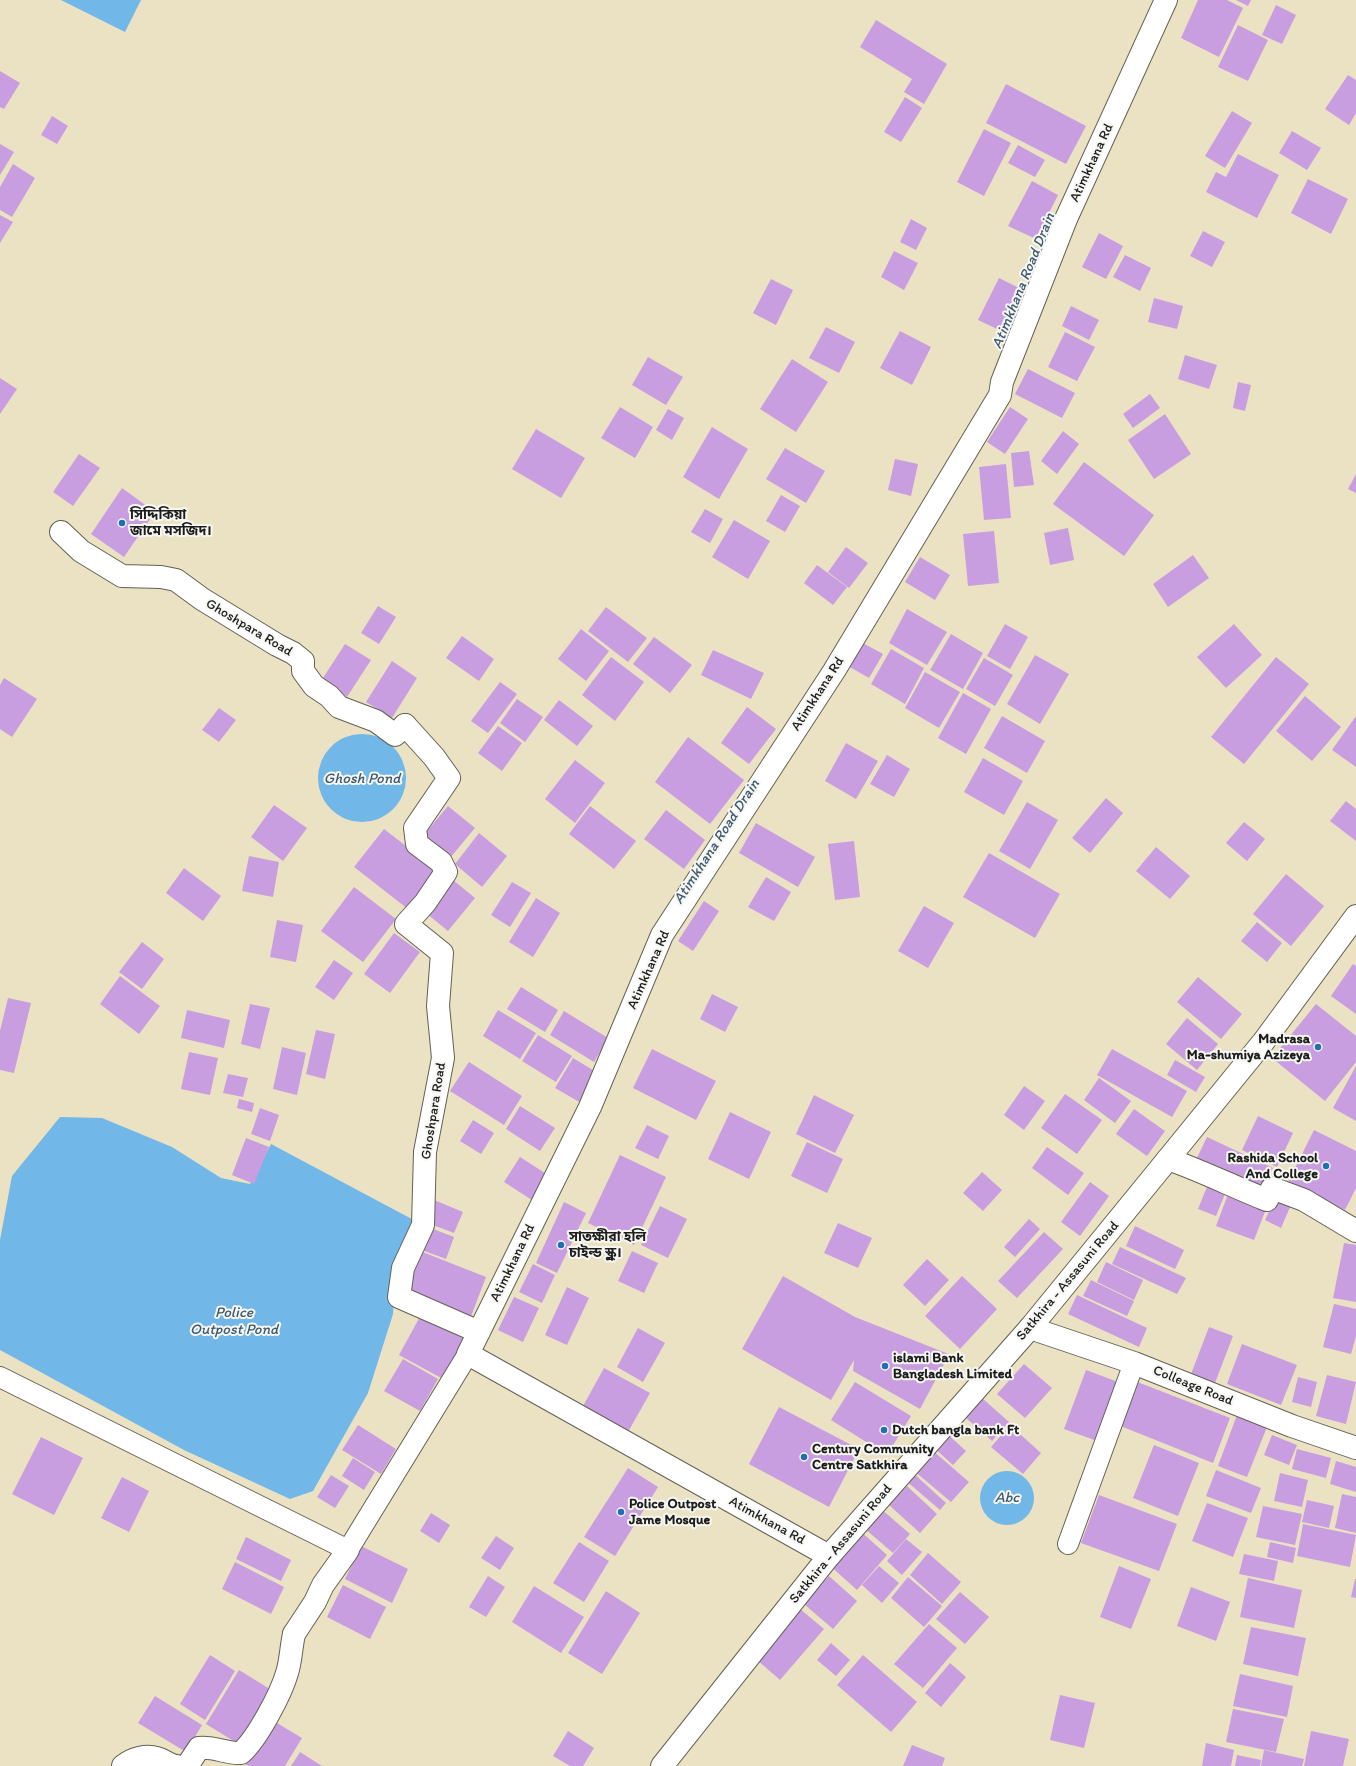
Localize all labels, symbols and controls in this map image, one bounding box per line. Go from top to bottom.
street label: Atimkhana Rd [1066,121,1118,205]
water label: Atimkhana Road Drain [989,211,1059,351]
place label: সিদ্দিকিয়া জামে মসজিদ। [130,507,212,540]
marker: সিদ্দিকিয়া জামে মসজিদ। [117,518,127,528]
street label: Ghoshpara Road [203,596,295,660]
street label: Atimkhana Rd [788,654,848,734]
water label: Ghosh Pond [324,770,400,788]
water label: Atimkhana Road Drain [670,776,764,908]
street label: Atimkhana Rd [624,928,674,1012]
place label: Madrasa Ma-shumiya Azizeya [1187,1031,1310,1064]
marker: Madrasa Ma-shumiya Azizeya [1313,1042,1323,1052]
street label: Ghoshpara Road [418,1061,450,1161]
place label: Rashida School And College [1227,1150,1318,1182]
marker: Rashida School And College [1321,1161,1331,1171]
street label: Satkhira - Assasuni Road [1013,1218,1123,1344]
street label: Atimkhana Rd [487,1221,539,1305]
place label: সাতক্ষীরা হলি চাইল্ড স্কুল। [569,1229,646,1262]
marker: সাতক্ষীরা হলি চাইল্ড স্কুল। [556,1240,566,1250]
water label: Police Outpost Pond [190,1304,278,1339]
place label: islami Bank Bangladesh Limited [893,1350,1012,1382]
marker: islami Bank Bangladesh Limited [880,1361,890,1371]
street label: Colleage Road [1150,1362,1236,1410]
place label: Dutch bangla bank Ft [892,1422,1019,1438]
marker: Dutch bangla bank Ft [879,1425,889,1435]
place label: Century Community Centre Satkhira [812,1441,934,1474]
marker: Century Community Centre Satkhira [799,1452,809,1462]
street label: Satkhira - Assasuni Road [786,1481,896,1607]
water label: Abc [995,1489,1019,1507]
street label: Atimkhana Rd [726,1493,808,1549]
place label: Police Outpost Jame Mosque [629,1496,716,1528]
marker: Police Outpost Jame Mosque [616,1507,626,1517]

